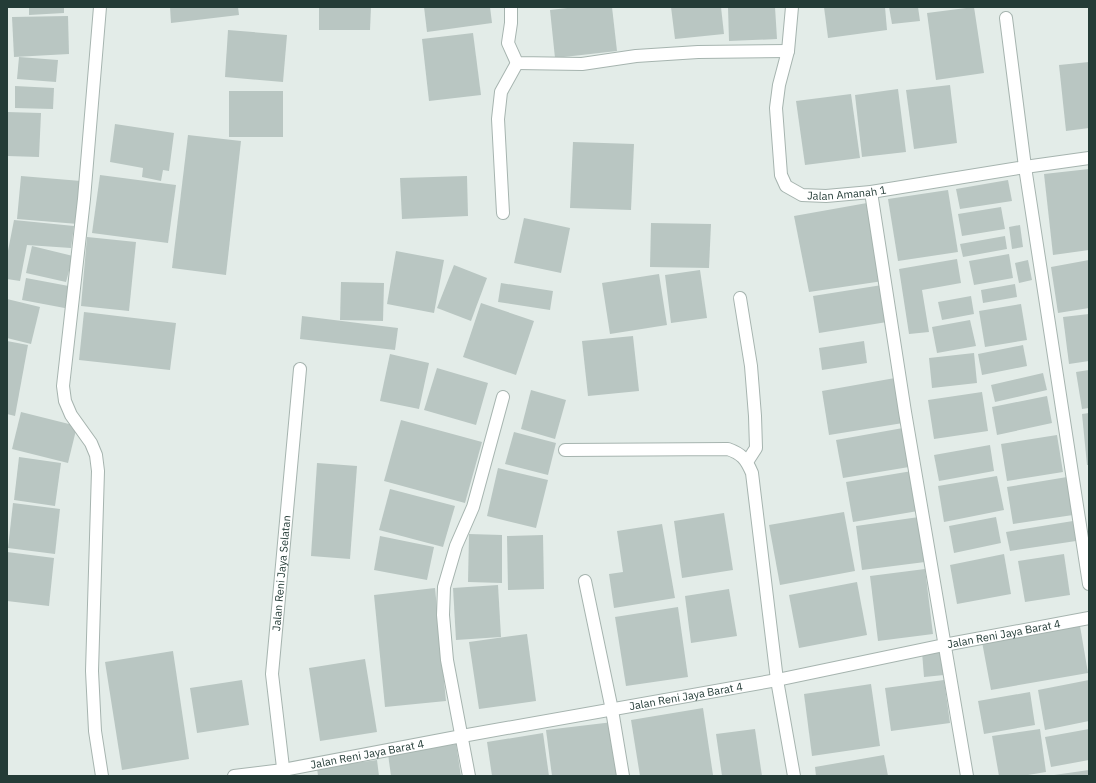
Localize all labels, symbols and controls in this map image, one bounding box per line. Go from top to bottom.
street label: Jalan Amanah 1 [807,183,888,203]
street label: Jalan Reni Jaya Selatan [269,515,294,632]
street label: Jalan Reni Jaya Barat 4 [946,616,1062,651]
street label: Jalan Reni Jaya Barat 4 [628,679,744,713]
street label: Jalan Reni Jaya Barat 4 [309,736,425,772]

